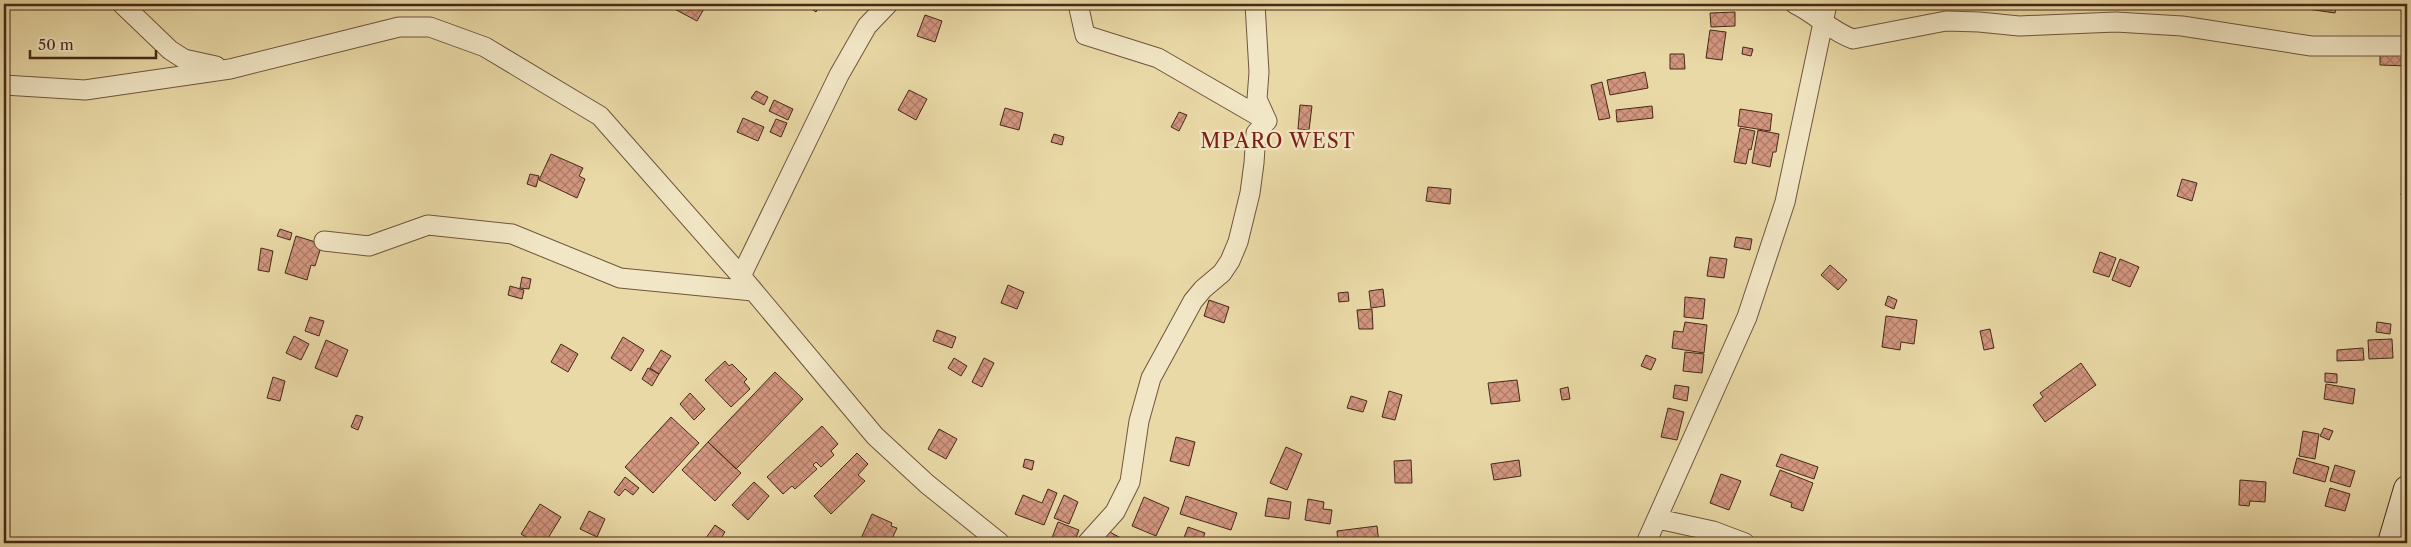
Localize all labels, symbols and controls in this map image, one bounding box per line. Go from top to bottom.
scale bar [30,28,156,60]
text: 50 m [38,35,74,54]
district label: MPARO WEST [1200,129,1356,153]

